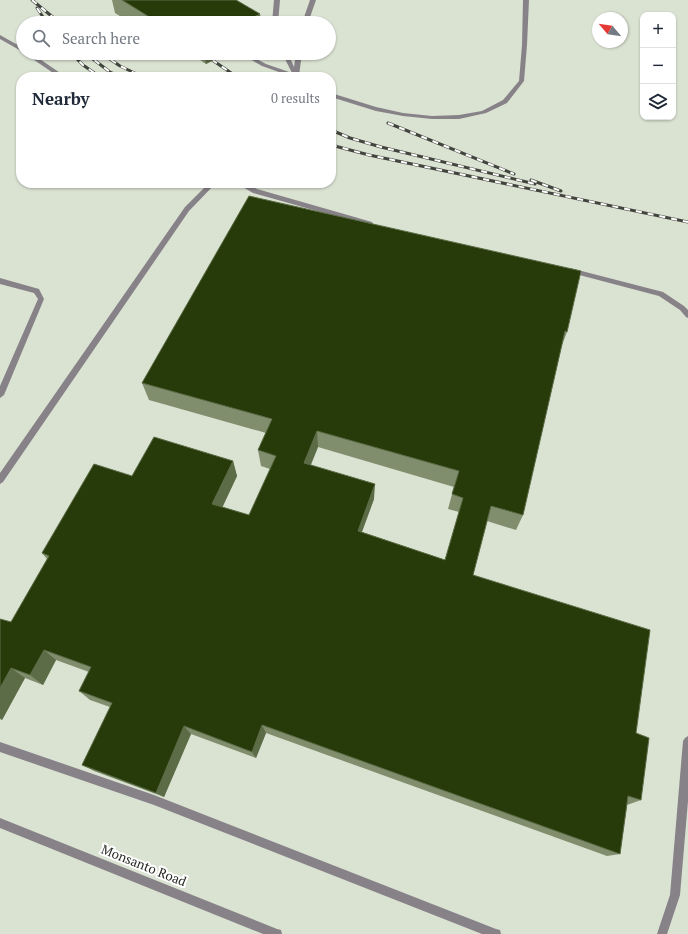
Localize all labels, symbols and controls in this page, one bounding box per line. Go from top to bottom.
north arrow [592,12,628,48]
map controls [640,12,676,120]
button: + [640,12,676,48]
search box [16,16,336,60]
icon: search [30,27,52,49]
text: Search here [62,28,140,48]
button: − [640,48,676,84]
button: layers [640,84,676,120]
text: Nearby [32,87,90,110]
text: 0 results [271,89,320,107]
street label: Monsanto Road [99,840,189,890]

